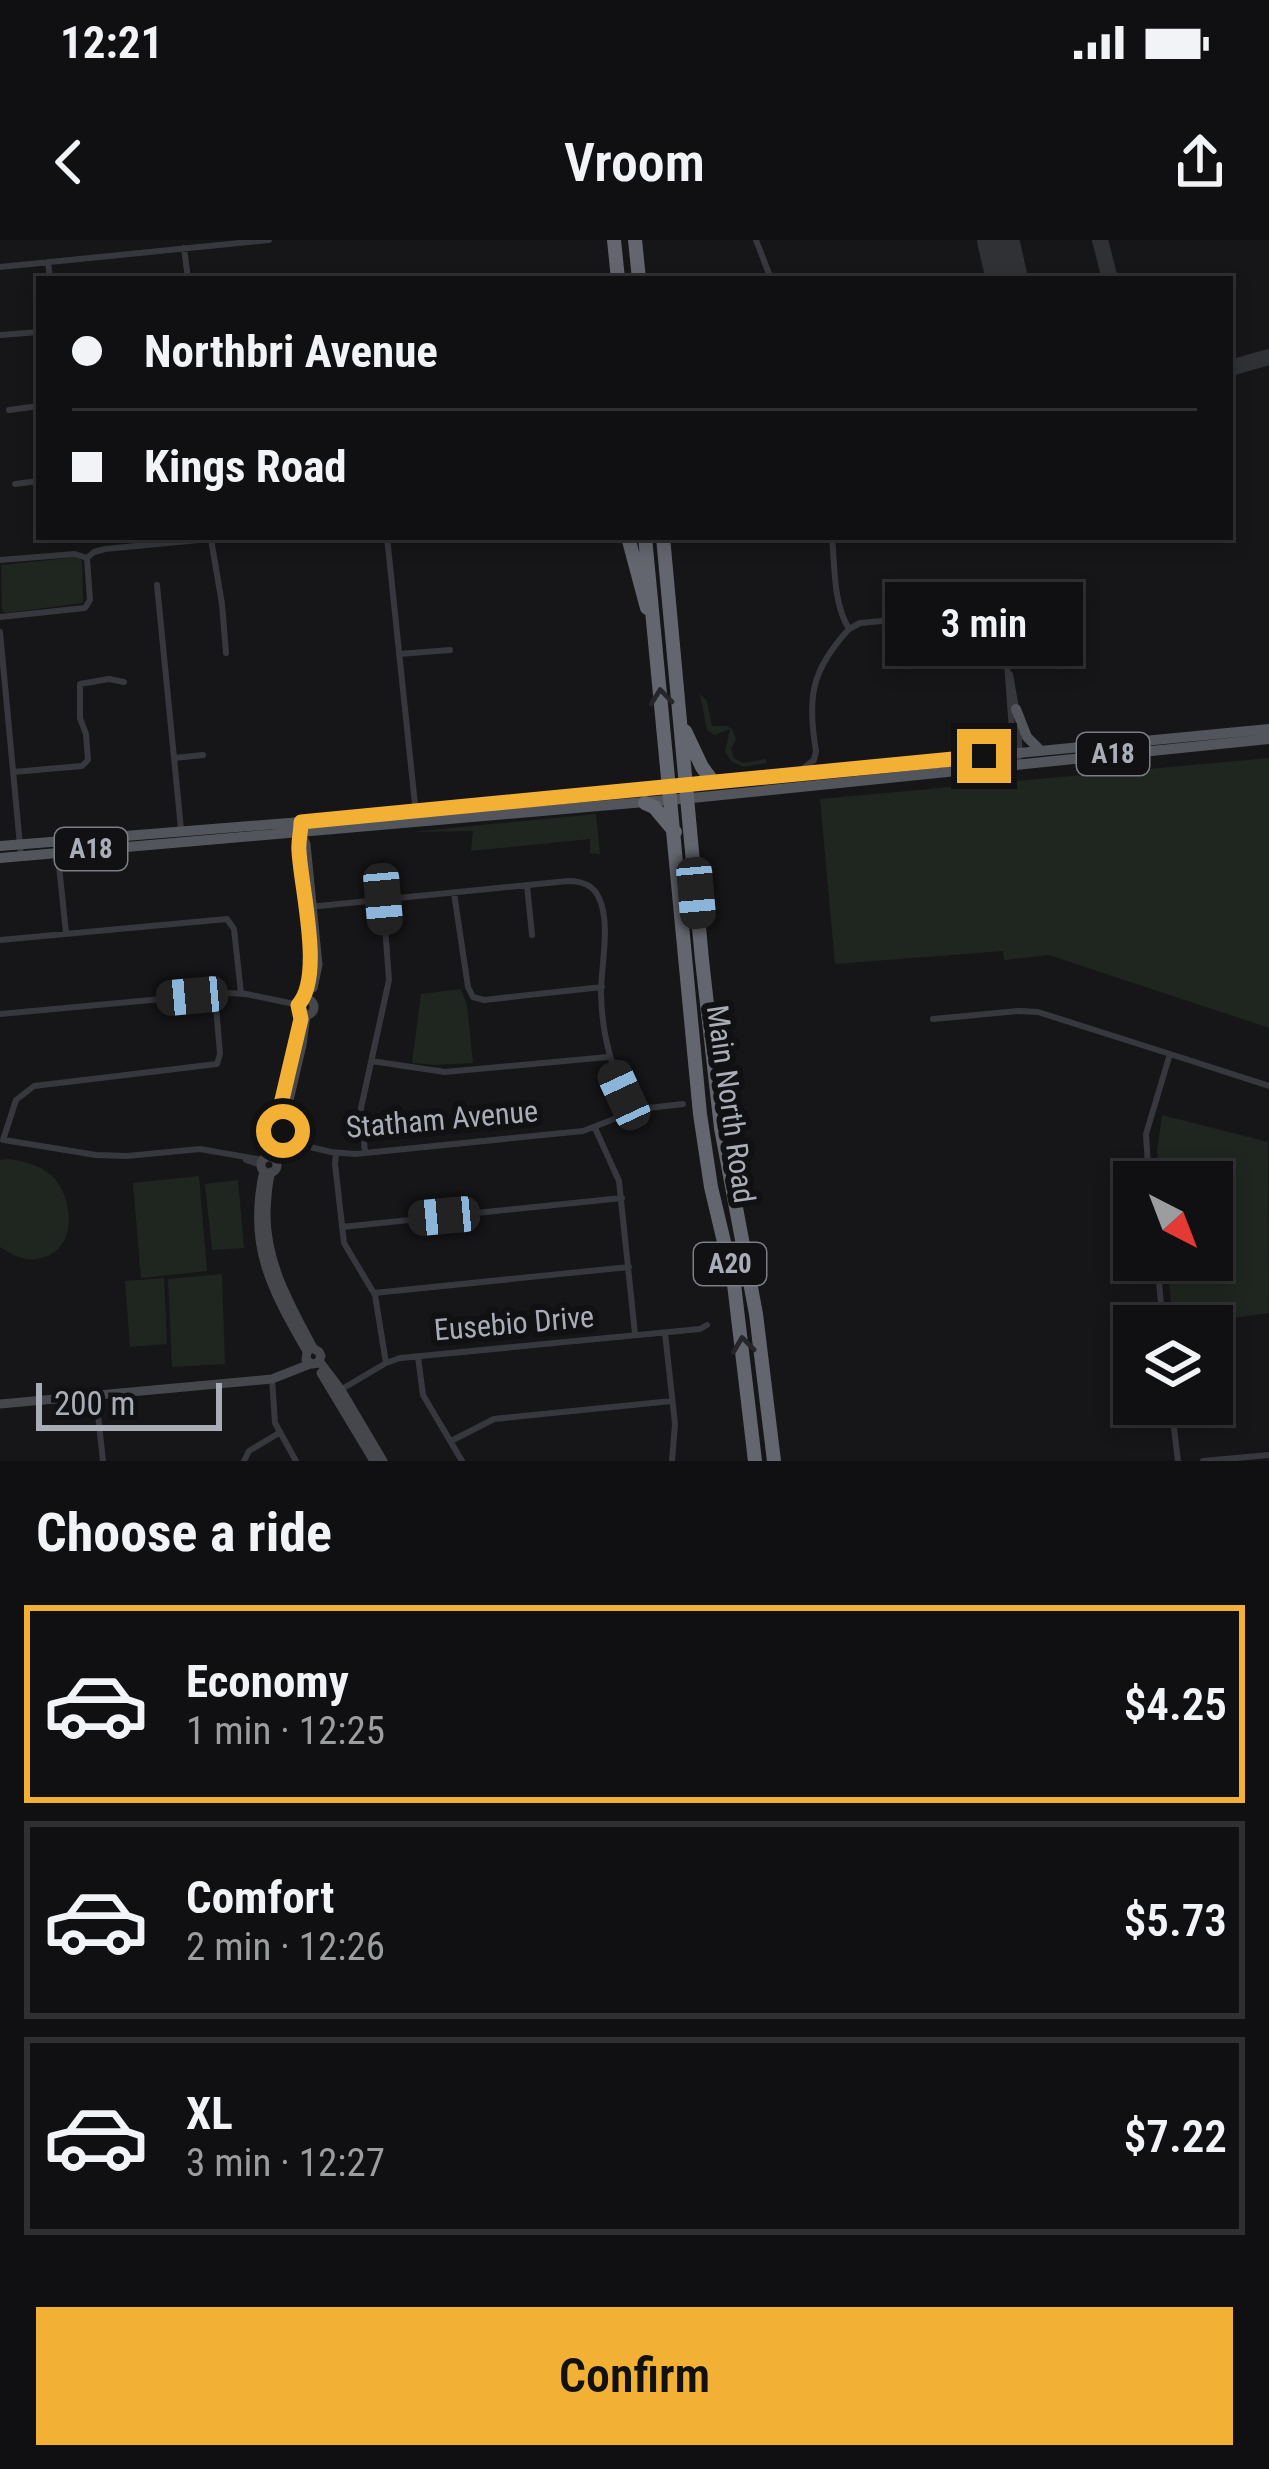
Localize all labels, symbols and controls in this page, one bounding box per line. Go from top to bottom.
text: 12:21 [60,16,163,69]
icon: back [36,129,102,195]
icon: share [1167,129,1233,195]
text: Vroom [564,131,705,194]
text: Northbri Avenue [144,325,438,378]
text: Kings Road [144,440,347,493]
callout: 3 min [885,582,1083,666]
text: 3 min [941,601,1027,647]
one-way arrow [649,687,674,706]
route end [957,729,1011,783]
road number: A18 [1077,733,1149,775]
road number: A18 [55,828,127,870]
car [675,856,717,930]
car [362,862,404,936]
car [155,975,229,1017]
street label: Main North Road [700,1003,762,1205]
car [592,1055,656,1135]
street label: Statham Avenue [345,1093,539,1145]
route start [256,1104,310,1158]
north arrow [1113,1161,1233,1281]
map controls [1113,1161,1233,1425]
car [407,1195,481,1237]
road number: A20 [694,1243,766,1285]
street label: Eusebio Drive [433,1299,595,1347]
button: layers [1113,1305,1233,1425]
one-way arrow [730,1335,756,1354]
scale bar [36,1377,222,1430]
text: 200 m [54,1384,135,1423]
text: Choose a ride [36,1501,332,1564]
icon: car [42,1650,150,1758]
text: Economy [186,1655,349,1708]
text: $4.25 [1124,1678,1227,1731]
text: 1 min · 12:25 [186,1708,385,1754]
icon: car [42,1866,150,1974]
text: Comfort [186,1871,334,1924]
text: $5.73 [1124,1894,1227,1947]
text: 2 min · 12:26 [186,1924,385,1970]
icon: car [42,2082,150,2190]
text: XL [186,2087,233,2140]
text: $7.22 [1124,2110,1227,2163]
text: 3 min · 12:27 [186,2140,385,2186]
button: Confirm [36,2307,1233,2445]

